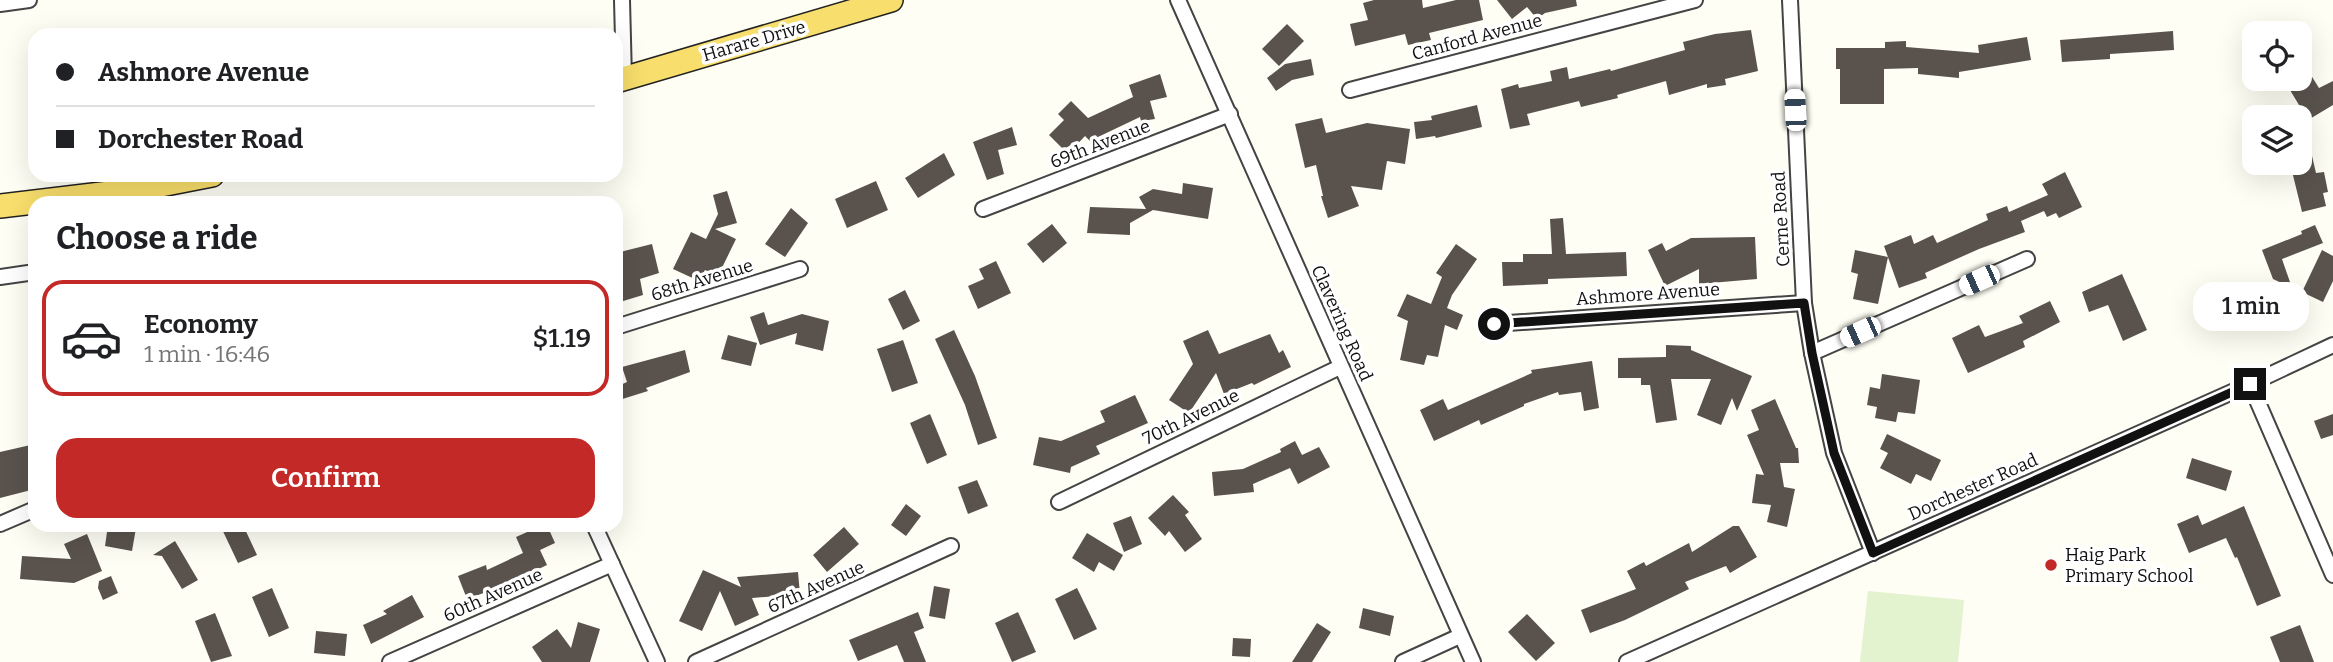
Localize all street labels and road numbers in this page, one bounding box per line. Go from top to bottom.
street label: Canford Avenue [1409,9,1545,65]
street label: Harare Drive [700,16,808,66]
street label: 69th Avenue [1047,115,1153,173]
street label: Cerne Road [1767,170,1794,267]
street label: 68th Avenue [648,254,756,306]
street label: Clavering Road [1307,261,1378,385]
street label: Ashmore Avenue [1575,278,1721,310]
street label: 70th Avenue [1139,384,1243,450]
street label: Dorchester Road [1905,449,2041,525]
street label: 67th Avenue [764,556,868,618]
street label: 60th Avenue [440,563,546,627]

